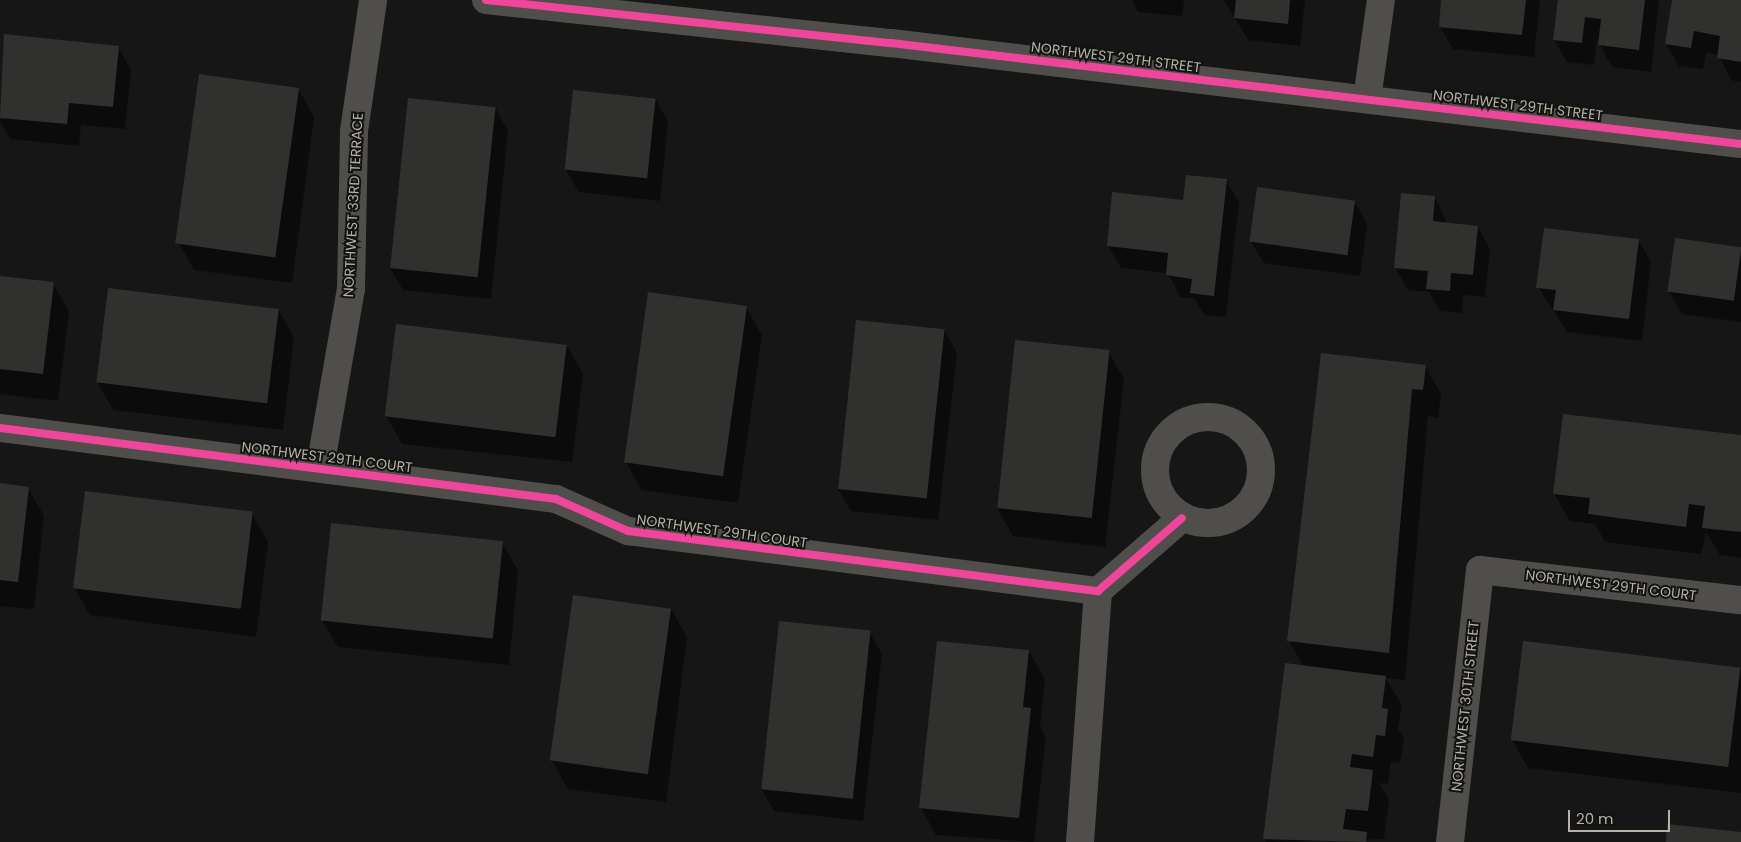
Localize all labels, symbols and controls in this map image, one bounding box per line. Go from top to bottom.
street label: NORTHWEST 29TH STREET [1030,38,1202,76]
street label: NORTHWEST 29TH STREET [1432,86,1604,124]
street label: NORTHWEST 33RD TERRACE [340,112,366,298]
street label: NORTHWEST 29TH COURT [241,438,413,476]
street label: NORTHWEST 29TH COURT [636,511,808,551]
street label: NORTHWEST 29TH COURT [1525,566,1697,604]
street label: NORTHWEST 30TH STREET [1448,620,1482,792]
scale bar [1571,800,1674,832]
text: 20 m [1576,808,1614,829]

